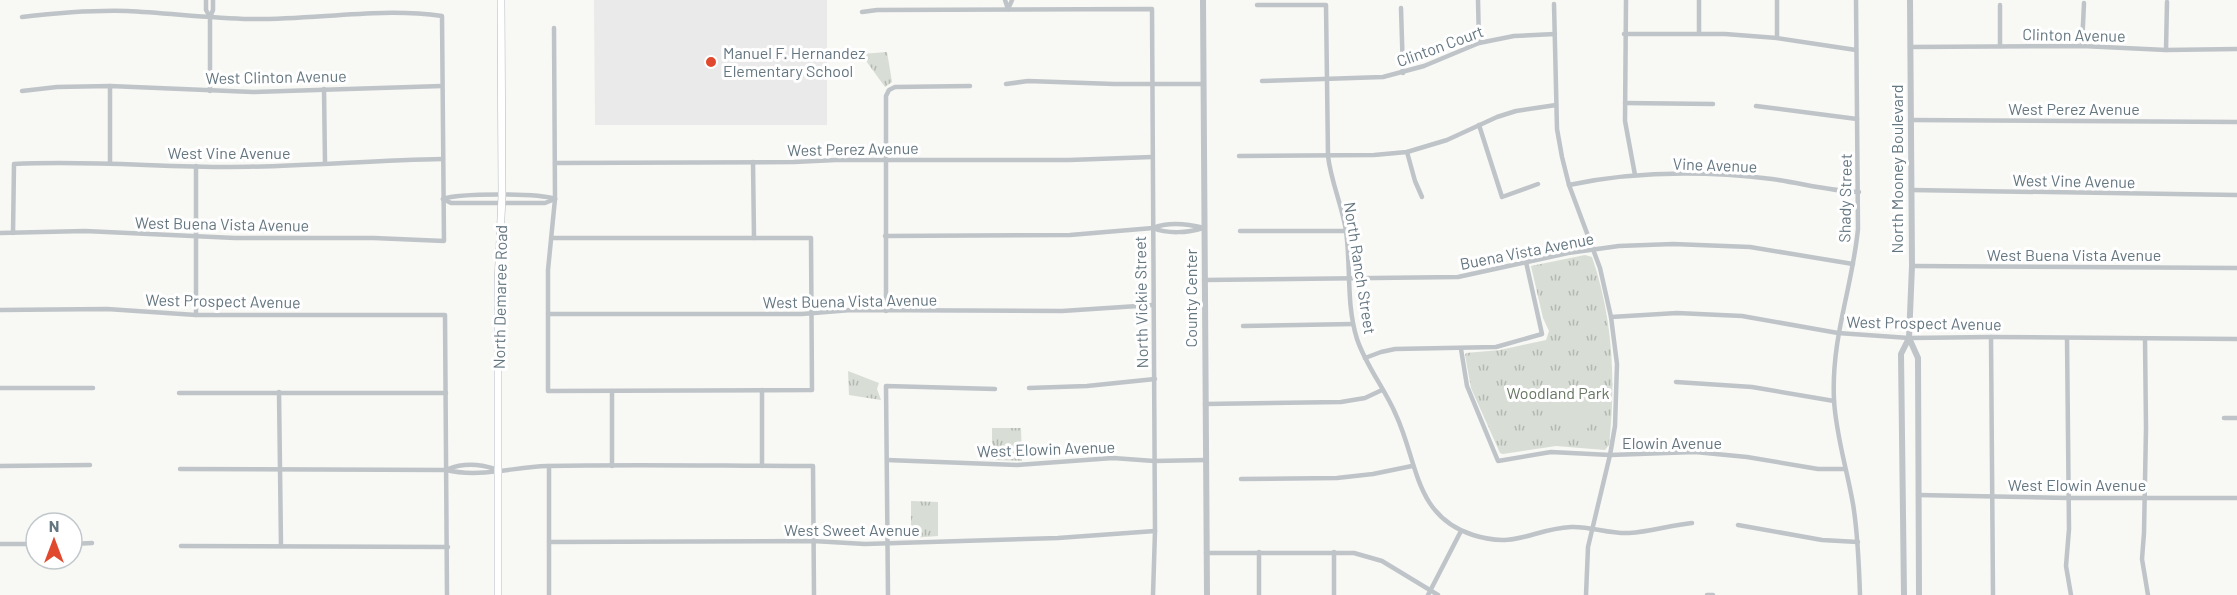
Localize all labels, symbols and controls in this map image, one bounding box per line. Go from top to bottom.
street label: Clinton Court [1394,21,1486,70]
street label: Clinton Avenue [2022,24,2126,45]
place label: Manuel F. Hernandez Elementary School [723,43,865,80]
marker: Manuel F. Hernandez Elementary School [704,55,718,69]
street label: West Clinton Avenue [205,66,347,87]
street label: North Mooney Boulevard [1887,85,1906,253]
street label: West Perez Avenue [2008,99,2140,118]
street label: West Perez Avenue [787,138,919,159]
street label: West Vine Avenue [168,143,290,162]
street label: Shady Street [1834,153,1855,243]
street label: Vine Avenue [1672,154,1758,175]
street label: West Vine Avenue [2012,170,2136,191]
street label: North Ranch Street [1341,200,1380,335]
street label: West Buena Vista Avenue [135,212,309,235]
street label: North Demaree Road [489,225,510,369]
street label: Buena Vista Avenue [1458,228,1596,273]
street label: North Vickie Street [1130,236,1151,368]
street label: West Buena Vista Avenue [1987,245,2161,264]
street label: County Center [1181,248,1200,347]
street label: West Buena Vista Avenue [763,289,937,312]
street label: West Prospect Avenue [145,290,301,311]
street label: West Prospect Avenue [1846,312,2002,333]
park label: Woodland Park [1506,383,1610,402]
street label: Elowin Avenue [1622,433,1722,452]
street label: West Elowin Avenue [976,437,1115,460]
street label: West Elowin Avenue [2008,475,2146,494]
north arrow [24,511,84,571]
text: N [49,516,59,535]
street label: West Sweet Avenue [784,520,920,539]

